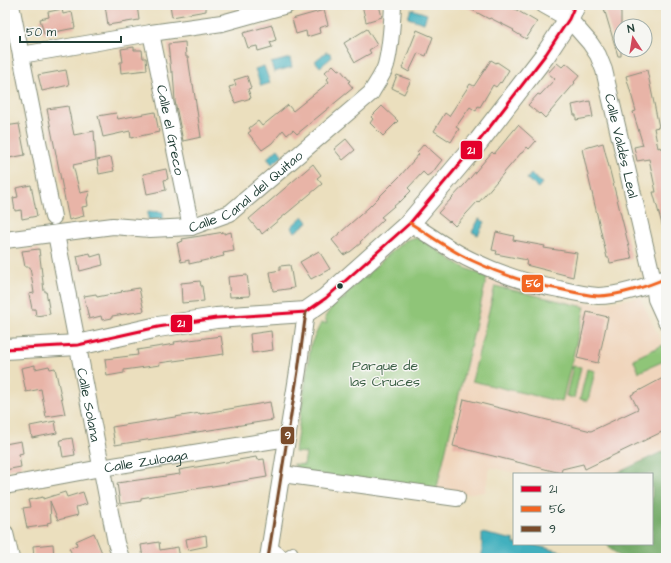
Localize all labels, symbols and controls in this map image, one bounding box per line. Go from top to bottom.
scale bar [20,18,121,44]
north arrow [613,18,653,58]
text: N [626,21,636,37]
text: 50 m [26,24,57,41]
street label: Calle el Greco [151,83,189,177]
street label: Calle Valdés Leal [599,92,643,200]
line badge: 21 [460,140,483,160]
text: 21 [466,143,475,158]
street label: Calle Canal del Quitao [186,146,308,238]
line badge: 56 [521,274,544,293]
text: 56 [526,276,540,291]
unlabelled marker [335,281,345,291]
line badge: 21 [170,314,193,333]
text: 21 [176,316,185,331]
park label: Parque de las Cruces [350,356,420,392]
street label: Calle Solana [71,366,105,444]
line badge: 9 [280,426,295,445]
text: 9 [285,428,291,443]
street label: Calle Zuloaga [103,445,189,478]
legend [513,473,653,545]
text: 21 [549,481,558,498]
text: 56 [549,501,565,518]
text: 9 [549,521,556,538]

